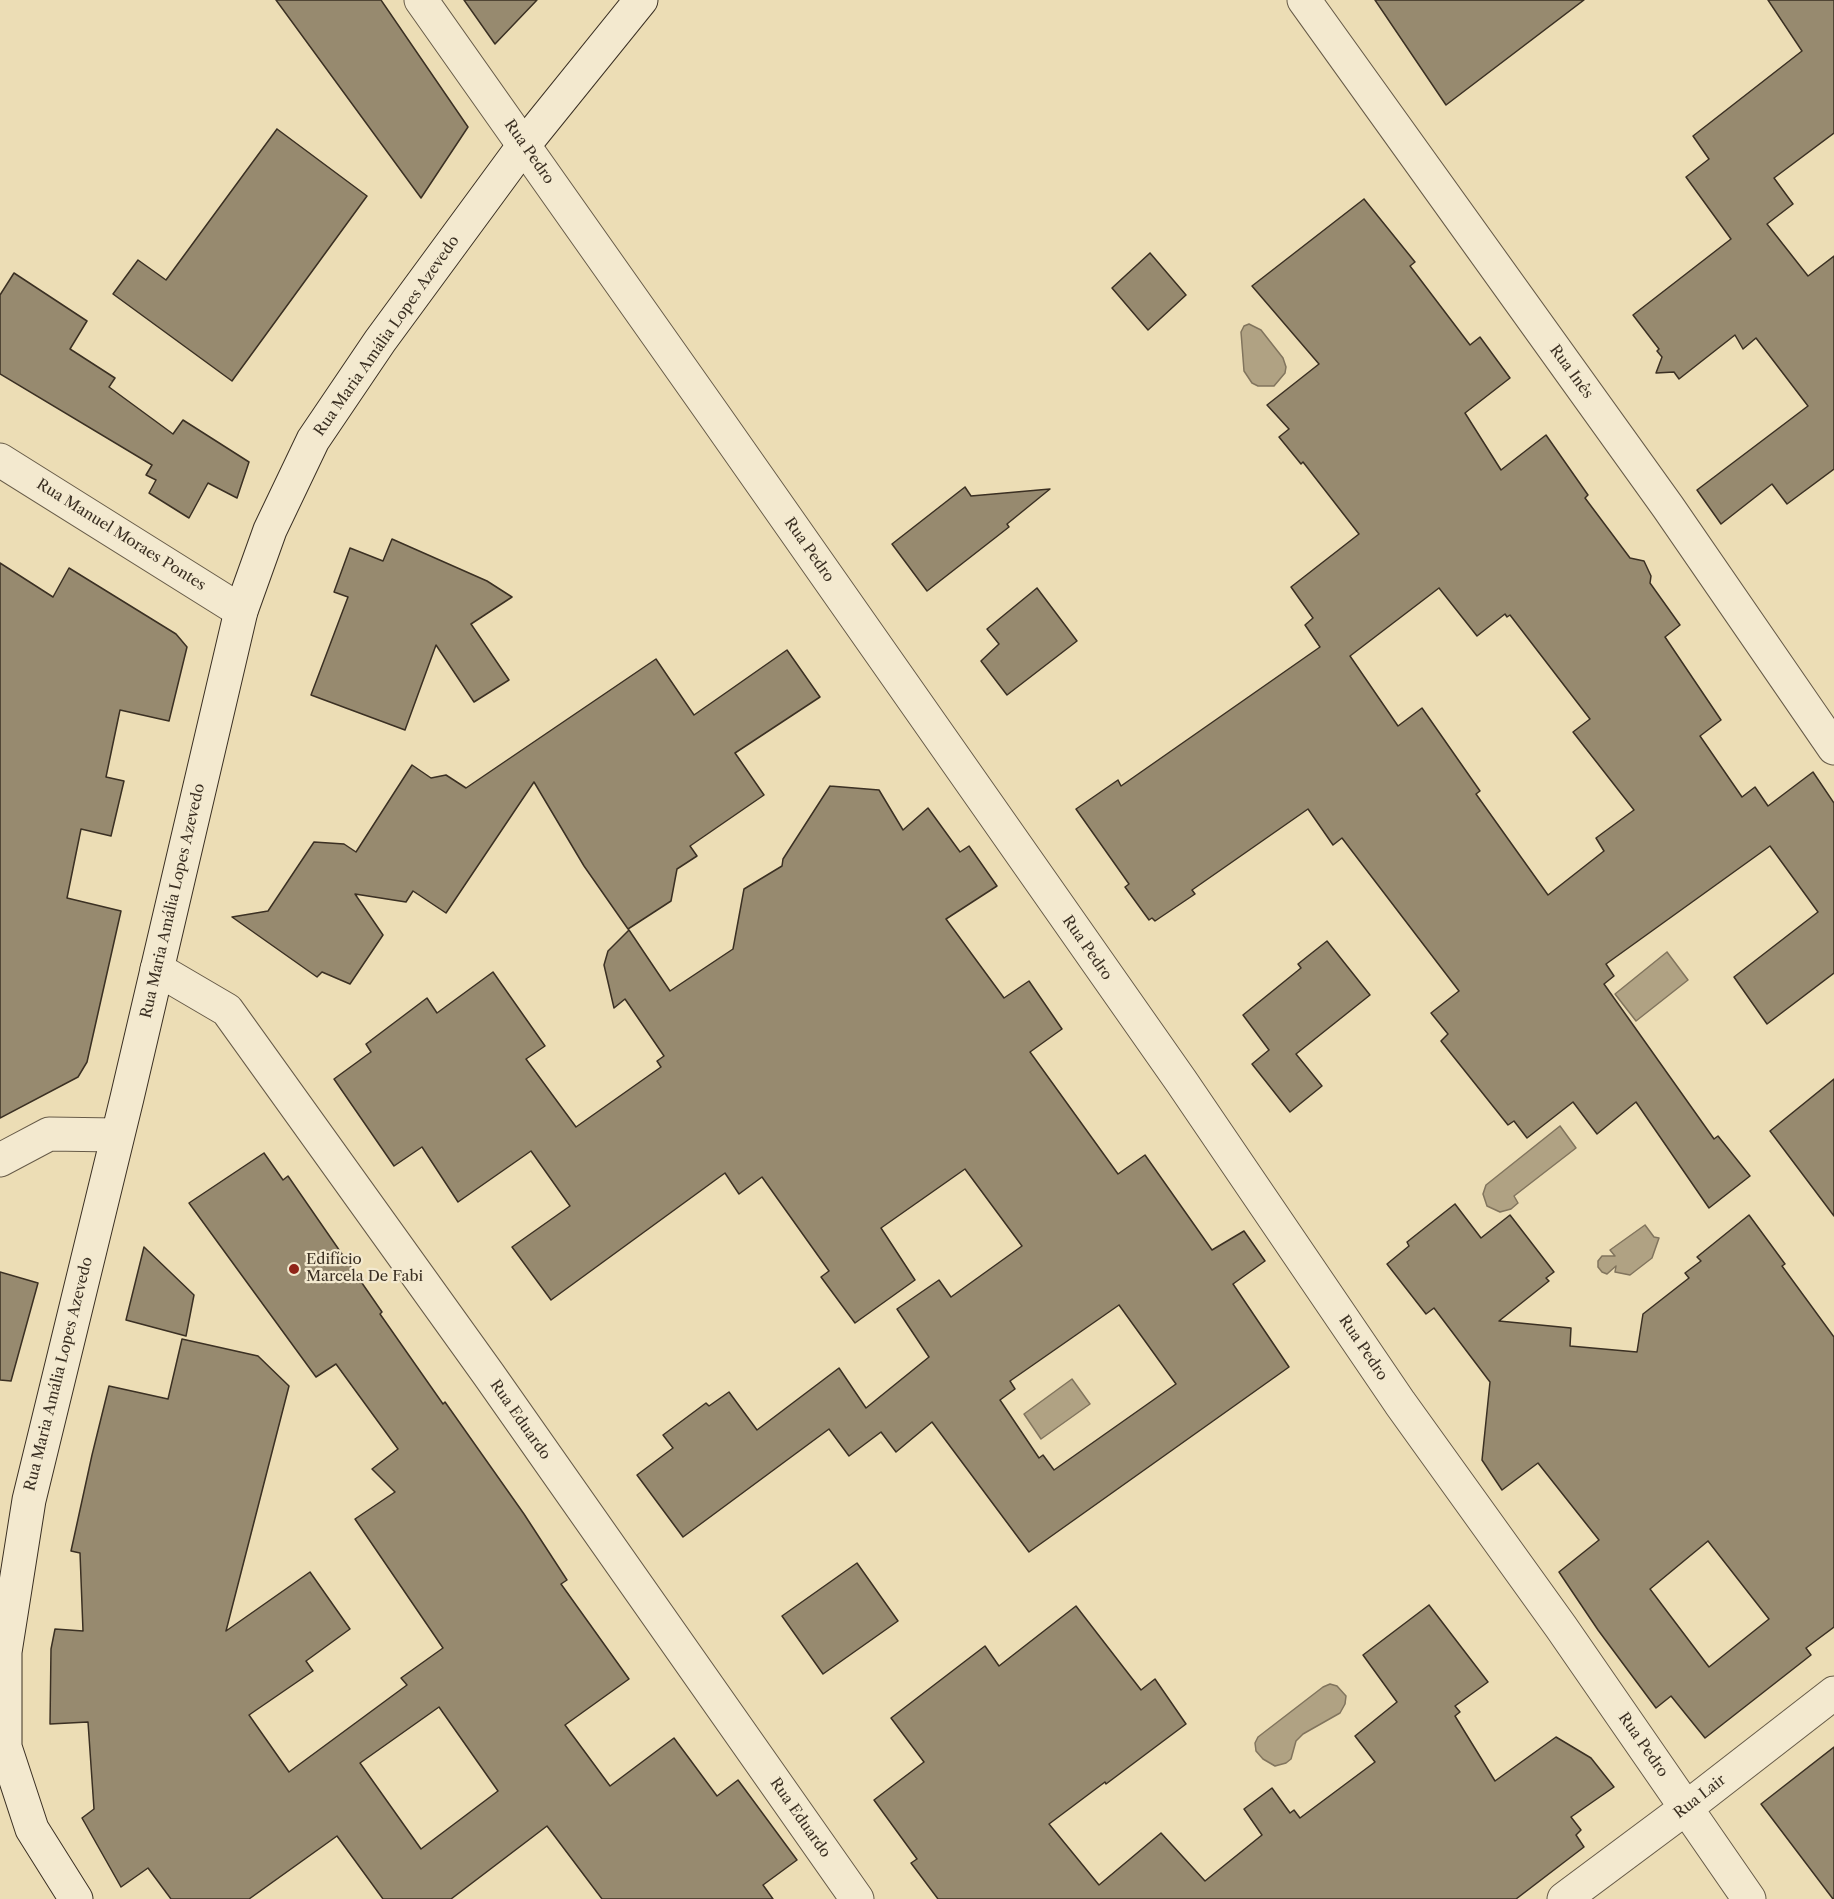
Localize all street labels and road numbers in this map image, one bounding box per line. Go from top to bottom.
street label: Rua Pedro [500,116,558,188]
street label: Rua Maria Amália Lopes Azevedo [311,232,463,440]
street label: Rua Inês [1545,342,1597,402]
street label: Rua Manuel Moraes Pontes [33,475,209,595]
street label: Rua Pedro [780,514,838,586]
street label: Rua Maria Amália Lopes Azevedo [137,782,209,1020]
street label: Rua Pedro [1058,912,1116,984]
street label: Rua Maria Amália Lopes Azevedo [21,1255,97,1493]
street label: Rua Pedro [1335,1312,1391,1384]
street label: Rua Eduardo [486,1377,554,1463]
street label: Rua Pedro [1614,1709,1672,1781]
street label: Rua Lair [1671,1771,1729,1823]
street label: Rua Eduardo [766,1775,834,1861]

